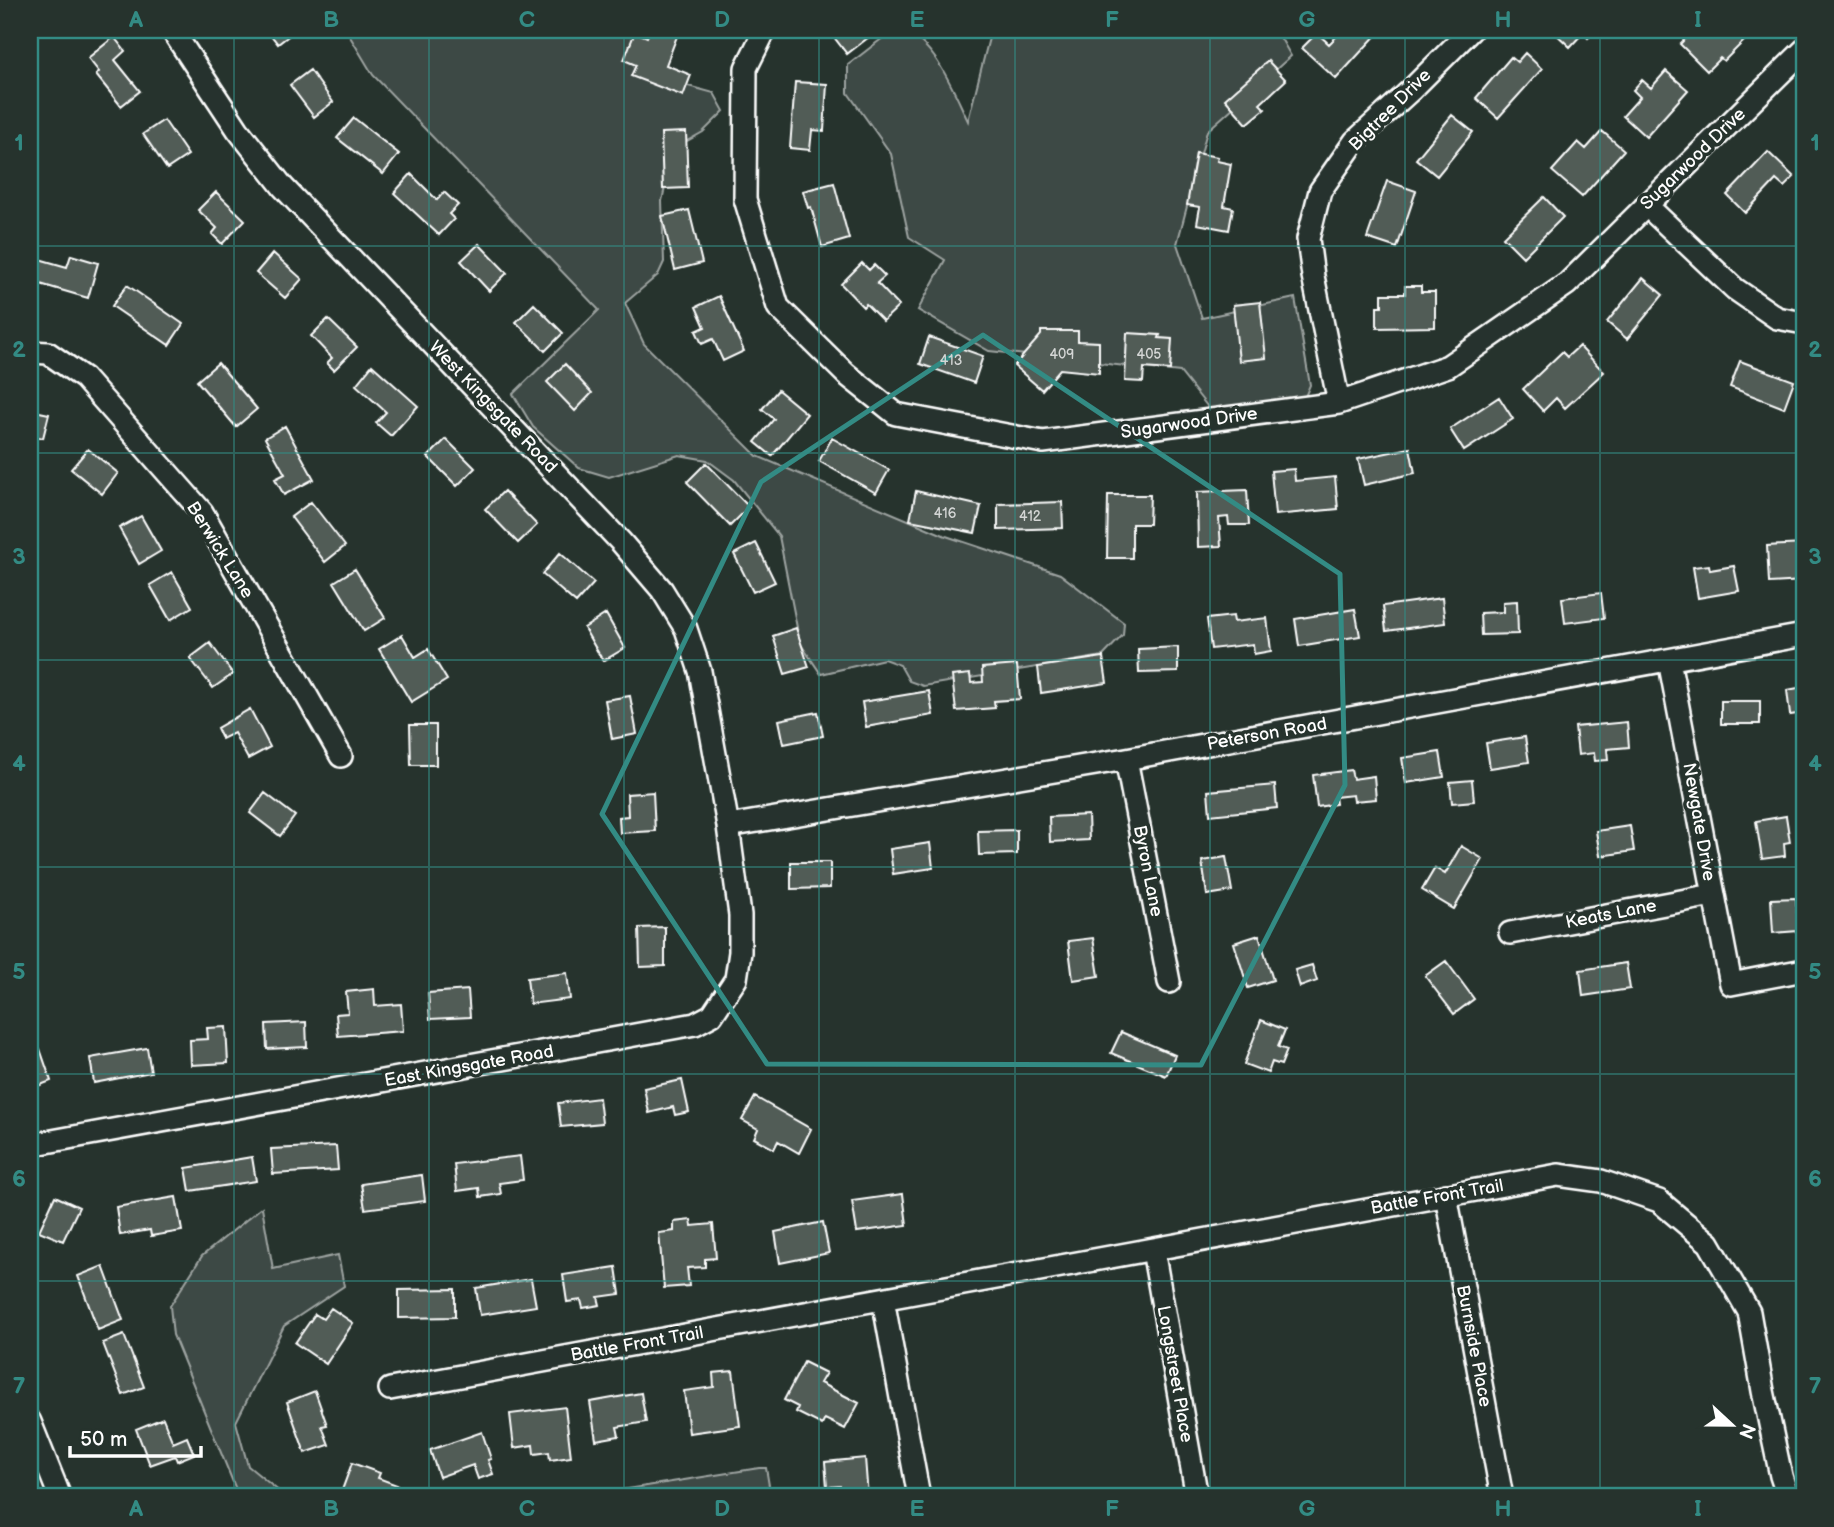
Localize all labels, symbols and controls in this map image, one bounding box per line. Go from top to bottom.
text: A [128,6,144,34]
text: B [323,6,339,34]
text: C [519,6,535,34]
text: D [714,6,730,34]
text: E [910,6,925,34]
text: F [1105,6,1119,34]
text: G [1299,6,1316,34]
text: H [1494,6,1512,34]
text: I [1694,6,1702,34]
street label: Bigtree Drive [1345,64,1436,155]
street label: Sugarwood Drive [1636,103,1750,214]
text: 1 [14,129,24,157]
text: 1 [1810,129,1820,157]
text: 2 [12,336,26,364]
text: 2 [1808,336,1822,364]
street label: West Kingsgate Road [425,337,561,477]
house number: 409 [1050,346,1074,363]
house number: 405 [1137,346,1161,363]
house number: 413 [940,352,962,369]
street label: Sugarwood Drive [1119,403,1259,443]
street label: Berwick Lane [182,498,258,602]
house number: 416 [934,505,957,522]
house number: 412 [1019,508,1042,525]
text: 3 [12,543,26,571]
text: 3 [1808,543,1822,571]
street label: Peterson Road [1206,713,1328,755]
text: 4 [12,750,26,778]
text: 4 [1808,750,1822,778]
street label: Newgate Drive [1678,761,1720,883]
street label: Byron Lane [1129,824,1167,919]
street label: Keats Lane [1564,895,1659,933]
text: 5 [12,958,26,986]
text: 5 [1808,958,1822,986]
street label: East Kingsgate Road [383,1041,555,1091]
text: 6 [12,1165,26,1193]
text: 6 [1808,1165,1822,1193]
street label: Battle Front Trail [1369,1175,1505,1219]
street label: Burnside Place [1452,1283,1496,1409]
street label: Longstreet Place [1153,1304,1197,1444]
street label: Battle Front Trail [569,1322,705,1366]
text: 7 [13,1372,26,1400]
text: 7 [1809,1372,1822,1400]
north arrow [1698,1390,1768,1460]
scale bar [70,1415,201,1459]
text: N [1733,1420,1760,1442]
text: 50 m [80,1427,127,1452]
text: A [128,1495,144,1523]
text: B [323,1495,339,1523]
text: C [519,1495,535,1523]
text: D [714,1495,730,1523]
text: E [910,1495,925,1523]
text: F [1105,1495,1119,1523]
text: G [1299,1495,1316,1523]
text: H [1494,1495,1512,1523]
text: I [1694,1495,1702,1523]

